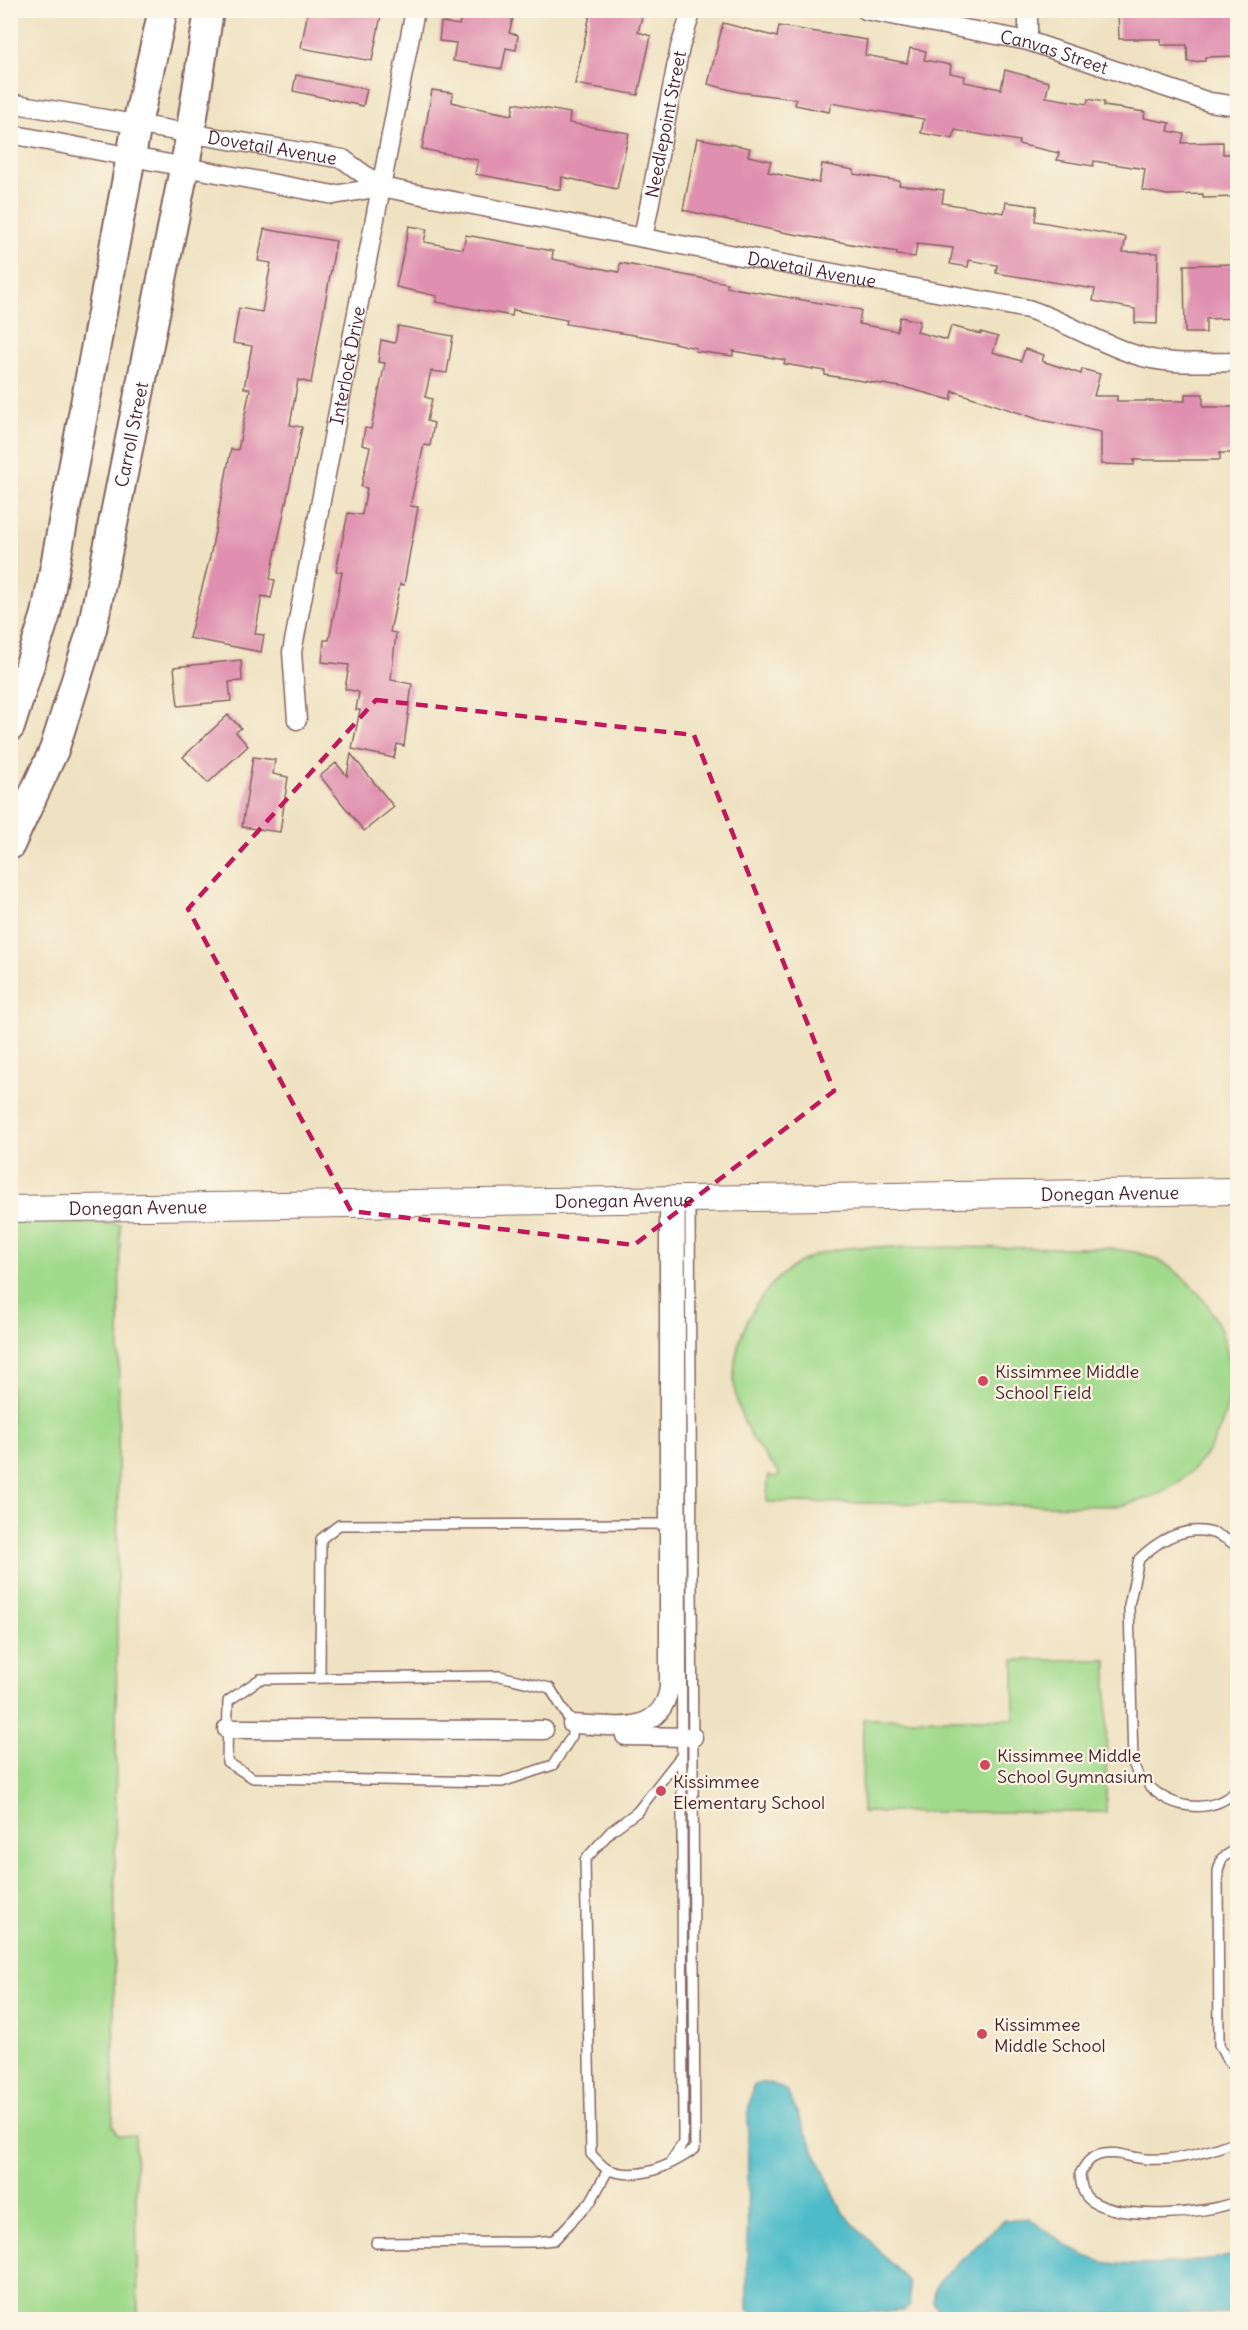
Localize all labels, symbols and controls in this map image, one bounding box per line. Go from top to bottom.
street label: Canvas Street [999,25,1111,79]
street label: Needlepoint Street [640,49,691,200]
street label: Dovetail Avenue [206,125,339,169]
street label: Dovetail Avenue [746,246,878,292]
street label: Interlock Drive [324,304,370,427]
street label: Carroll Street [109,380,153,489]
street label: Donegan Avenue [1040,1180,1179,1205]
street label: Donegan Avenue [555,1187,693,1213]
street label: Donegan Avenue [69,1195,207,1220]
place label: Kissimmee Middle School Field [995,1360,1139,1404]
marker: Kissimmee Middle School Field [976,1374,990,1388]
place label: Kissimmee Middle School Gymnasium [997,1744,1154,1788]
marker: Kissimmee Middle School Gymnasium [978,1758,992,1772]
place label: Kissimmee Elementary School [673,1770,825,1814]
marker: Kissimmee Elementary School [654,1784,668,1798]
place label: Kissimmee Middle School [994,2013,1106,2057]
marker: Kissimmee Middle School [975,2027,989,2041]

